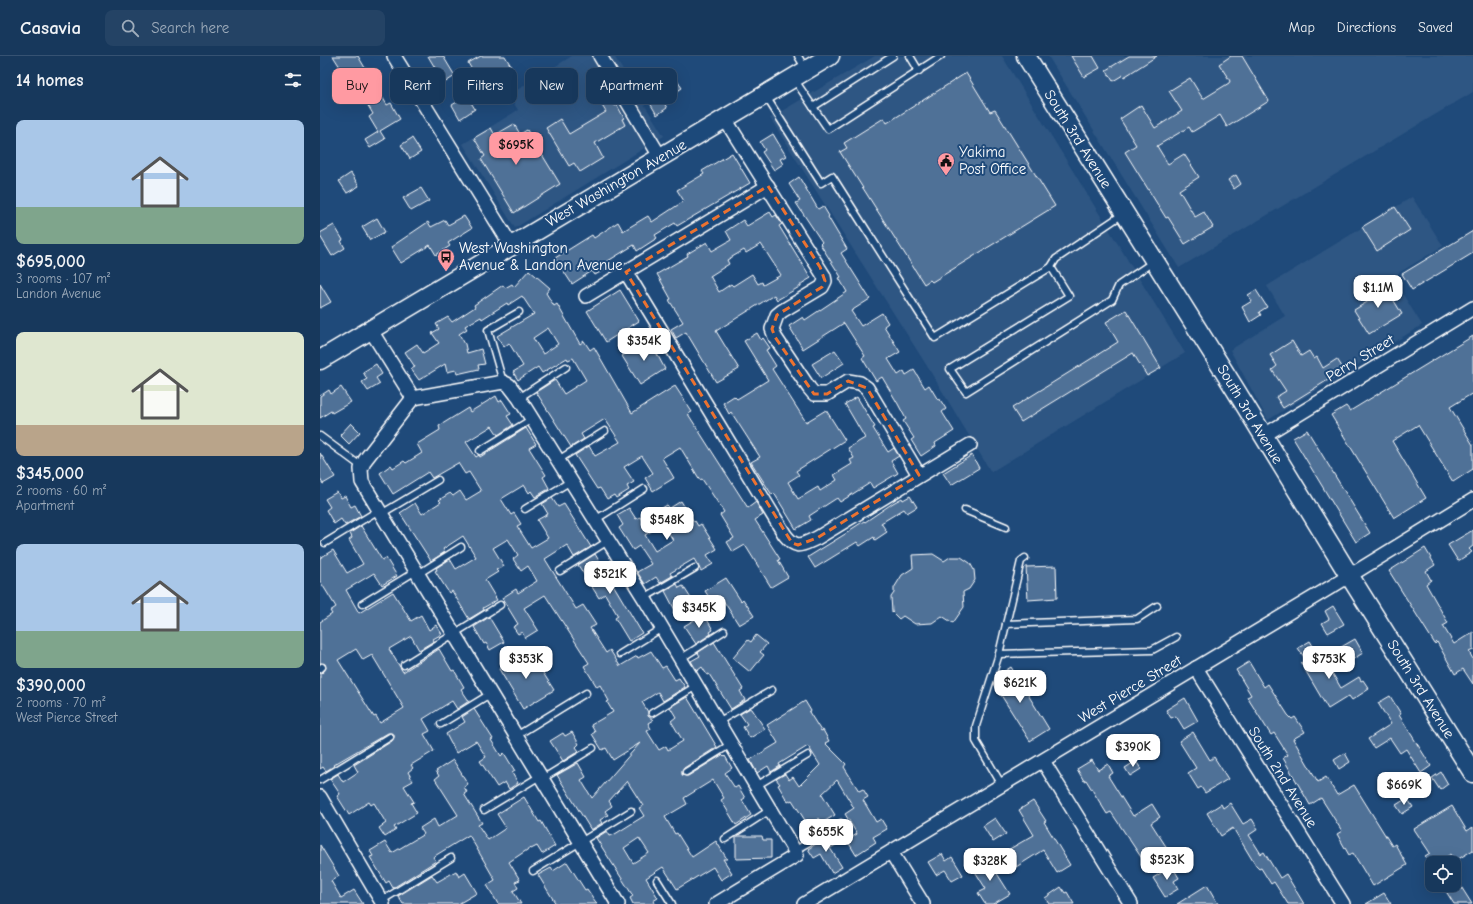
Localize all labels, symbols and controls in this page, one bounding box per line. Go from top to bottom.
search box [105,10,385,46]
text: Casavia [20,17,81,39]
icon: search [119,17,141,39]
text: Search here [151,19,229,37]
text: Map [1288,19,1315,36]
text: Directions [1337,19,1396,36]
text: Saved [1418,19,1453,36]
chip: Buy [332,68,382,104]
chip: Rent [390,68,445,104]
chip: Filters [453,68,517,104]
chip: New [525,68,578,104]
chip: Apartment [586,68,677,104]
icon: filters [282,69,304,91]
text: 14 homes [16,71,83,90]
street label: South 3rd Avenue [1040,86,1116,192]
pin: $695K [488,132,544,166]
street label: West Washington Avenue [542,135,690,231]
text: $695K [498,137,534,152]
place label: Yakima Post Office [959,143,1027,178]
icon: home [124,146,196,218]
public building icon: Yakima Post Office [936,151,956,176]
place label: West Washington Avenue & Landon Avenue [459,239,623,274]
bus stop icon: West Washington Avenue & Landon Avenue [436,247,456,272]
text: $695,000 [16,252,85,271]
text: 3 rooms · 107 m² [16,271,110,286]
pin: $1.1M [1350,275,1406,309]
text: $1.1M [1363,280,1393,295]
text: Landon Avenue [16,286,101,301]
pin: $354K [616,328,672,362]
street label: Perry Street [1323,330,1398,385]
text: $354K [627,333,661,348]
icon: home [124,358,196,430]
street label: South 3rd Avenue [1213,361,1287,467]
text: $345,000 [16,464,84,483]
text: 2 rooms · 60 m² [16,483,106,498]
text: Apartment [16,498,74,513]
pin: $548K [639,507,695,541]
text: $548K [650,512,684,527]
pin: $521K [582,561,638,595]
text: $521K [593,566,627,581]
icon: home [124,570,196,642]
pin: $345K [671,595,727,629]
text: $345K [682,600,716,615]
street label: South 3rd Avenue [1383,636,1459,742]
pin: $353K [498,646,554,680]
pin: $753K [1301,646,1357,680]
text: $353K [509,651,543,666]
street label: West Pierce Street [1075,651,1185,727]
text: $753K [1312,651,1346,666]
pin: $621K [992,670,1048,704]
text: $621K [1003,675,1037,690]
text: $390,000 [16,676,86,695]
text: 2 rooms · 70 m² [16,695,105,710]
text: West Pierce Street [16,710,118,725]
street label: South 2nd Avenue [1245,723,1322,831]
pin: $390K [1105,734,1161,768]
text: $390K [1115,739,1151,754]
pin: $669K [1376,772,1432,806]
text: $669K [1386,777,1422,792]
pin: $655K [798,819,854,853]
text: $655K [808,824,844,839]
pin: $523K [1139,847,1195,881]
pin: $328K [962,848,1018,882]
text: $523K [1150,852,1184,867]
text: $328K [973,853,1007,868]
map controls [1425,856,1461,892]
button: locate [1425,856,1461,892]

